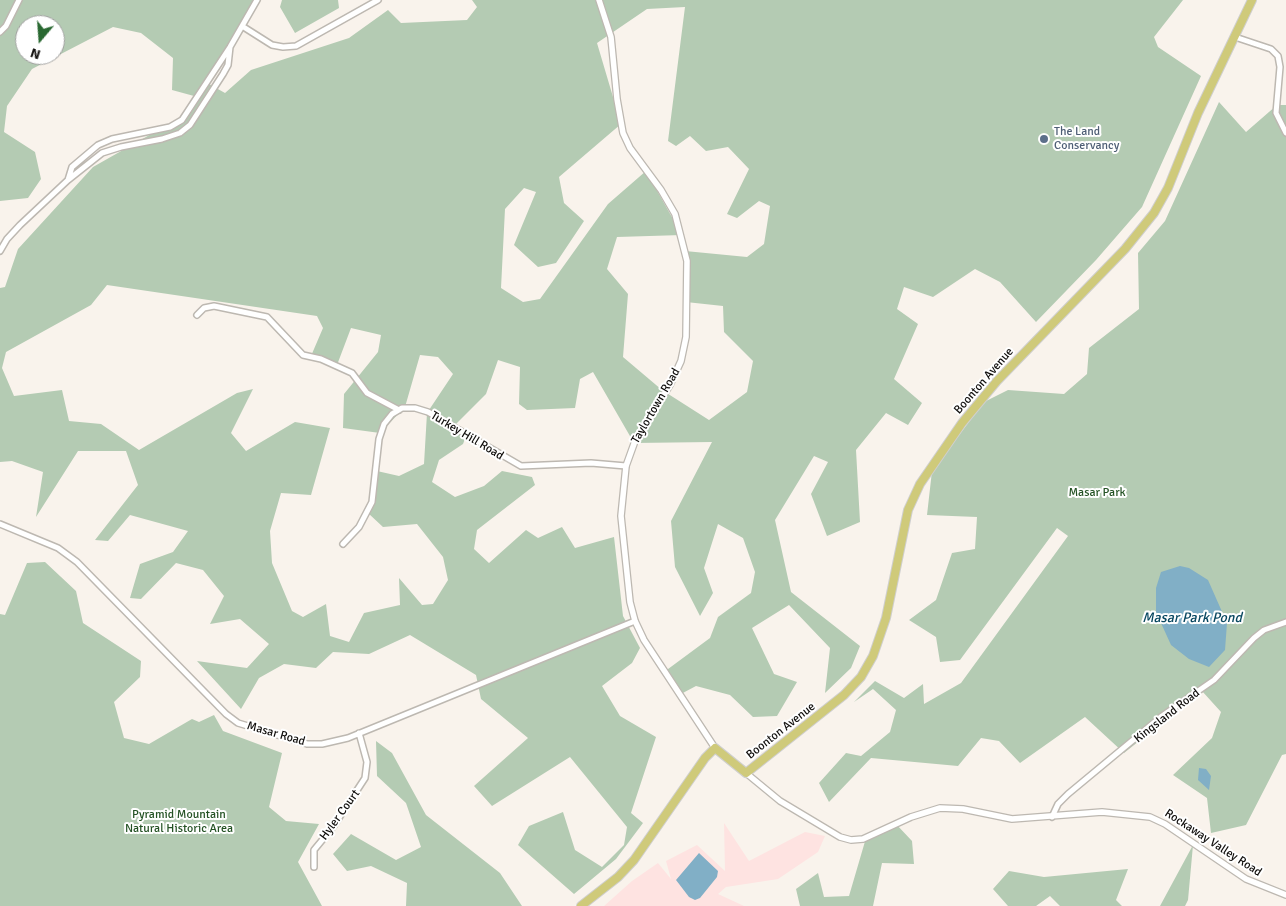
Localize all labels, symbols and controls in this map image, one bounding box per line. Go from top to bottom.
north arrow [15,15,65,65]
text: N [28,44,43,63]
place label: The Land Conservancy [1054,125,1119,153]
marker: The Land Conservancy [1038,133,1050,145]
street label: Boonton Avenue [951,345,1017,417]
street label: Taylortown Road [629,366,683,446]
street label: Turkey Hill Road [428,409,506,463]
park label: Masar Park [1068,486,1126,500]
water label: Masar Park Pond [1142,610,1242,626]
street label: Kingsland Road [1131,686,1203,746]
street label: Boonton Avenue [744,700,818,762]
street label: Masar Road [245,719,307,749]
street label: Hyler Court [317,787,363,843]
street label: Rockaway Valley Road [1162,806,1264,880]
park label: Pyramid Mountain Natural Historic Area [125,808,233,836]

